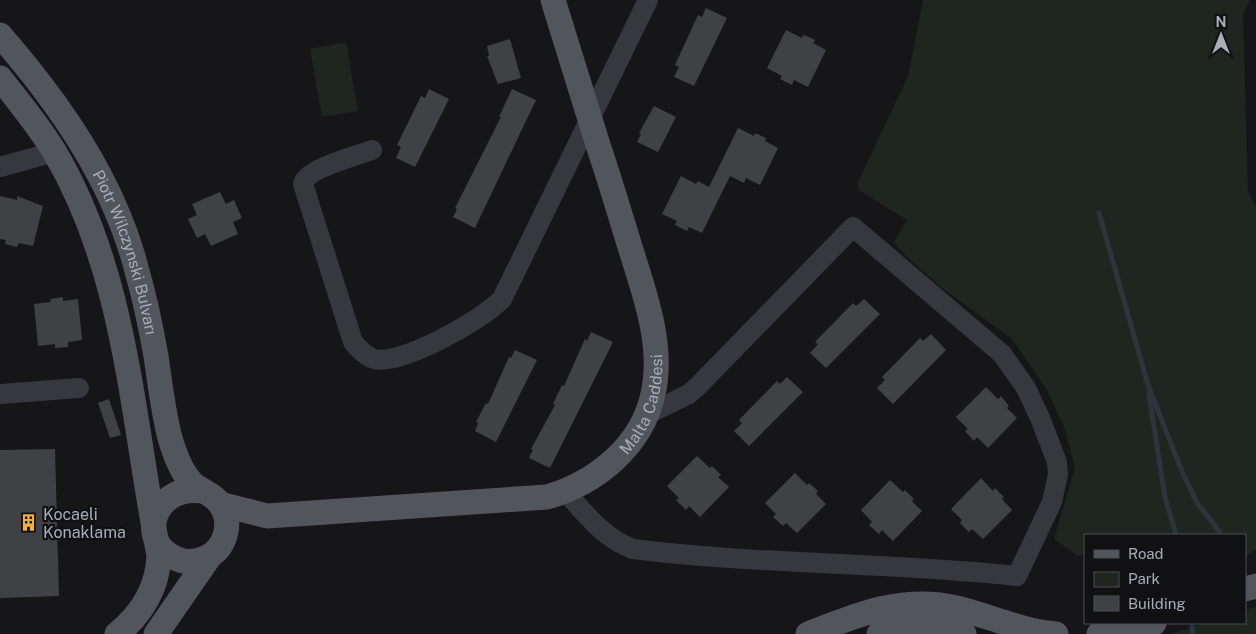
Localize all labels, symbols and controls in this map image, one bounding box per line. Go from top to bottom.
north arrow [1196,10,1246,60]
text: N [1216,14,1226,30]
street label: Piotr Wilczynski Bulvarı [89,167,161,336]
street label: Malta Caddesi [615,354,666,458]
place label: Kocaeli Konaklama [43,505,126,542]
building icon: Kocaeli Konaklama [19,513,39,533]
legend [1084,534,1246,624]
text: Road [1128,545,1164,562]
text: Park [1128,570,1160,587]
text: Building [1128,595,1186,612]

